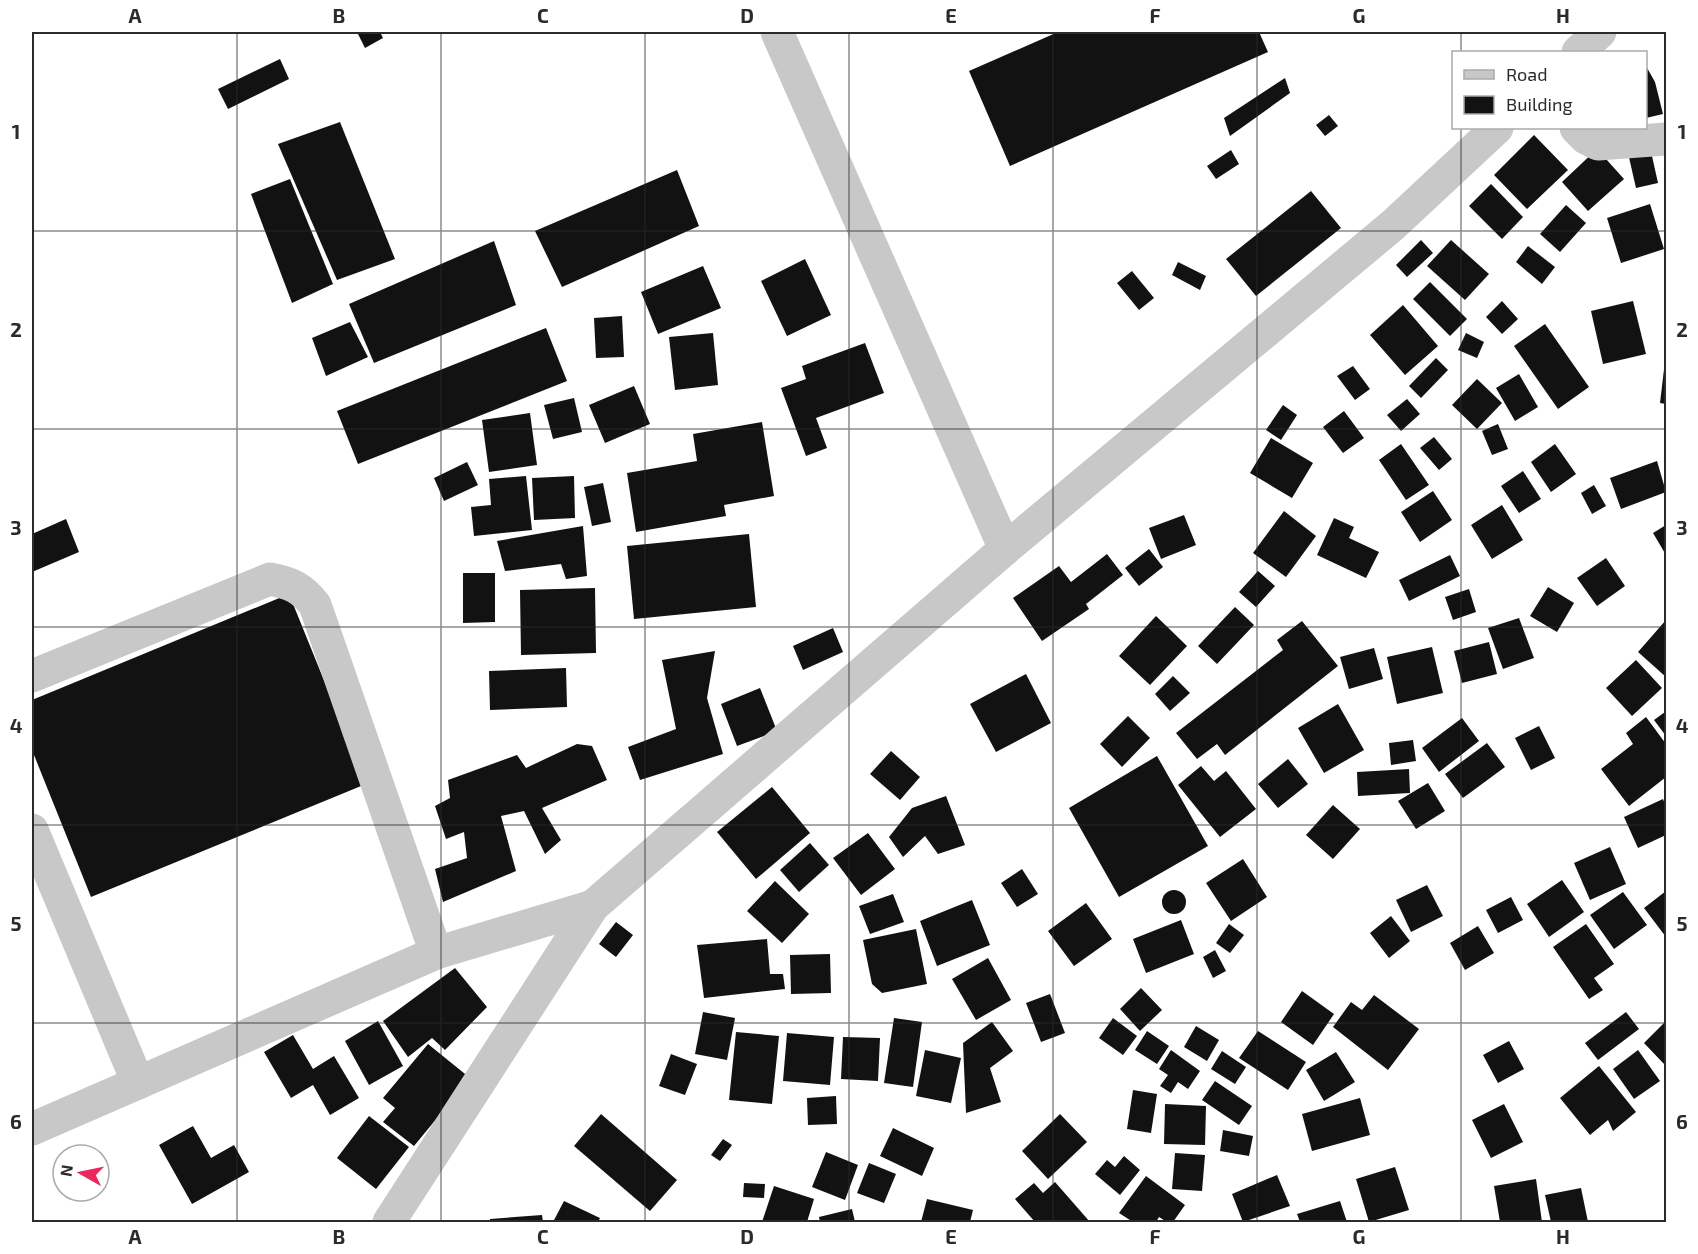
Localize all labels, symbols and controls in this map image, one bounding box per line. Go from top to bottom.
text: A [128,3,142,27]
text: B [333,3,345,27]
text: C [537,3,549,27]
text: D [740,3,754,27]
text: E [945,3,957,27]
text: F [1149,3,1161,27]
text: G [1353,3,1365,27]
text: H [1556,3,1570,27]
legend [1452,51,1647,129]
text: Road [1506,63,1547,85]
text: Building [1506,93,1573,115]
text: 1 [12,119,20,143]
text: 1 [1678,119,1686,143]
text: 2 [10,317,22,341]
text: 2 [1676,317,1688,341]
text: 3 [10,515,22,539]
text: 3 [1676,515,1688,539]
text: 4 [10,713,23,737]
text: 4 [1676,713,1689,737]
text: 5 [10,911,22,935]
text: 5 [1676,911,1688,935]
text: 6 [10,1109,22,1133]
text: 6 [1676,1109,1688,1133]
north arrow [51,1143,111,1203]
text: N [55,1163,76,1178]
text: A [128,1224,142,1248]
text: B [333,1224,345,1248]
text: C [537,1224,549,1248]
text: D [740,1224,754,1248]
text: E [945,1224,957,1248]
text: F [1149,1224,1161,1248]
text: G [1353,1224,1365,1248]
text: H [1556,1224,1570,1248]

